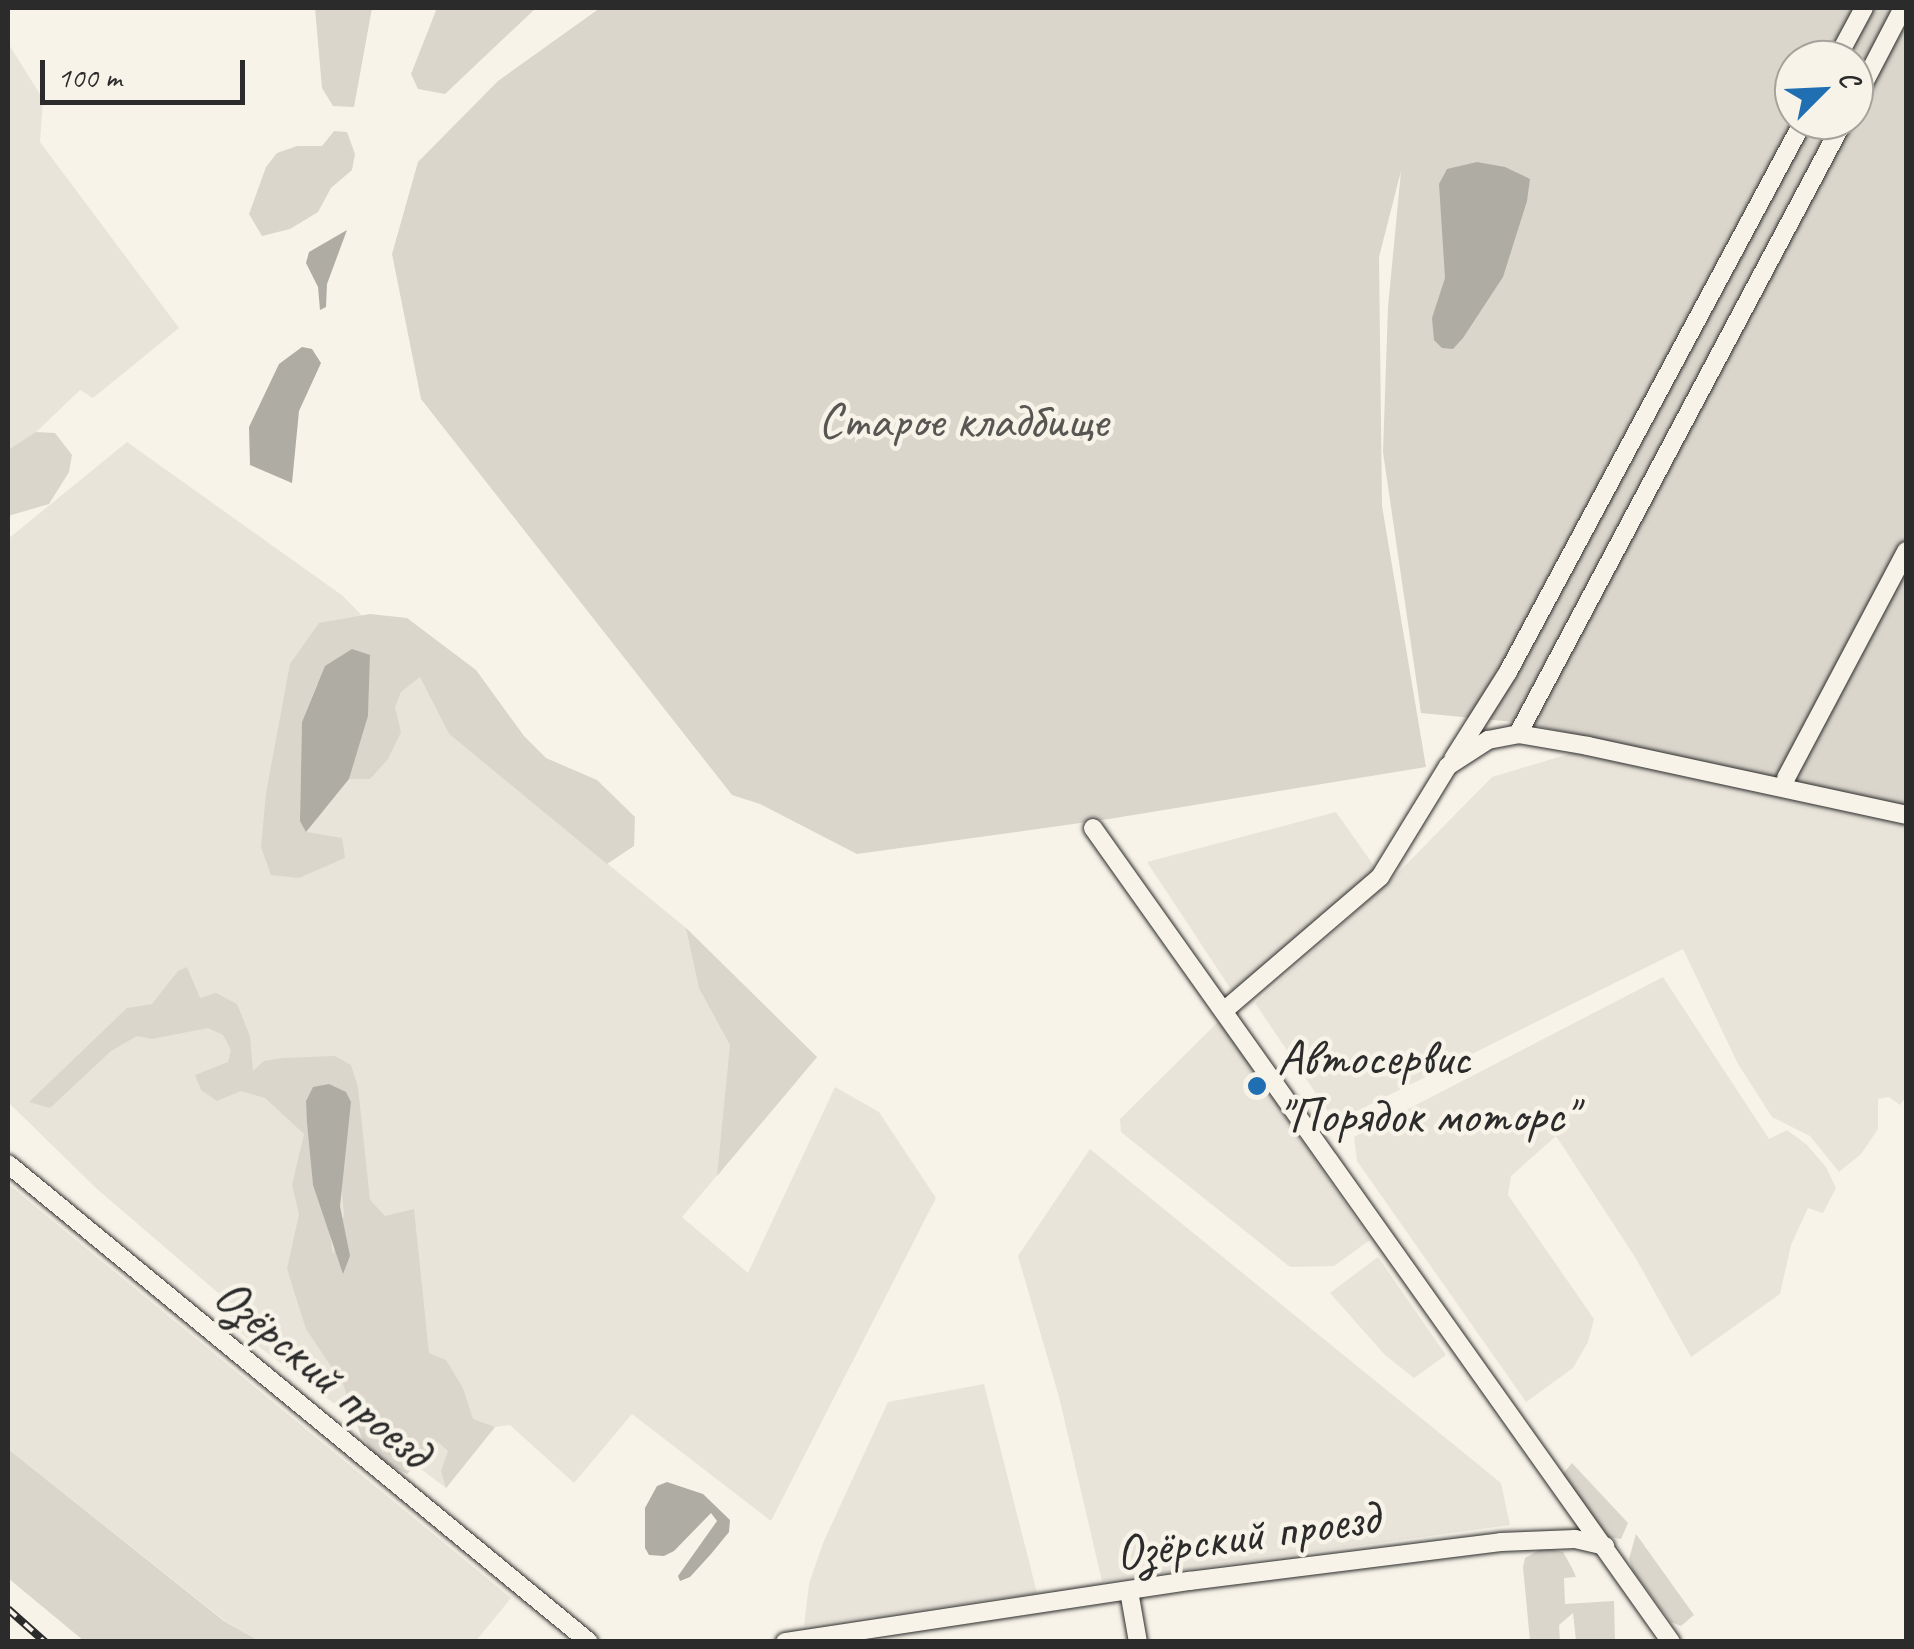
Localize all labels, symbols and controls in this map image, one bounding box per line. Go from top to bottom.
scale bar [45,40,250,102]
north arrow [1774,40,1874,140]
text: 100 m [57,58,122,96]
text: С [1831,65,1869,92]
park label: Старое кладбище [817,391,1109,451]
place label: Автосервис "Порядок моторс" [1277,1027,1576,1144]
marker: Автосервис "Порядок моторс" [1246,1075,1268,1097]
street label: Озёрский проезд [202,1265,444,1481]
street label: Озёрский проезд [1112,1487,1382,1583]

